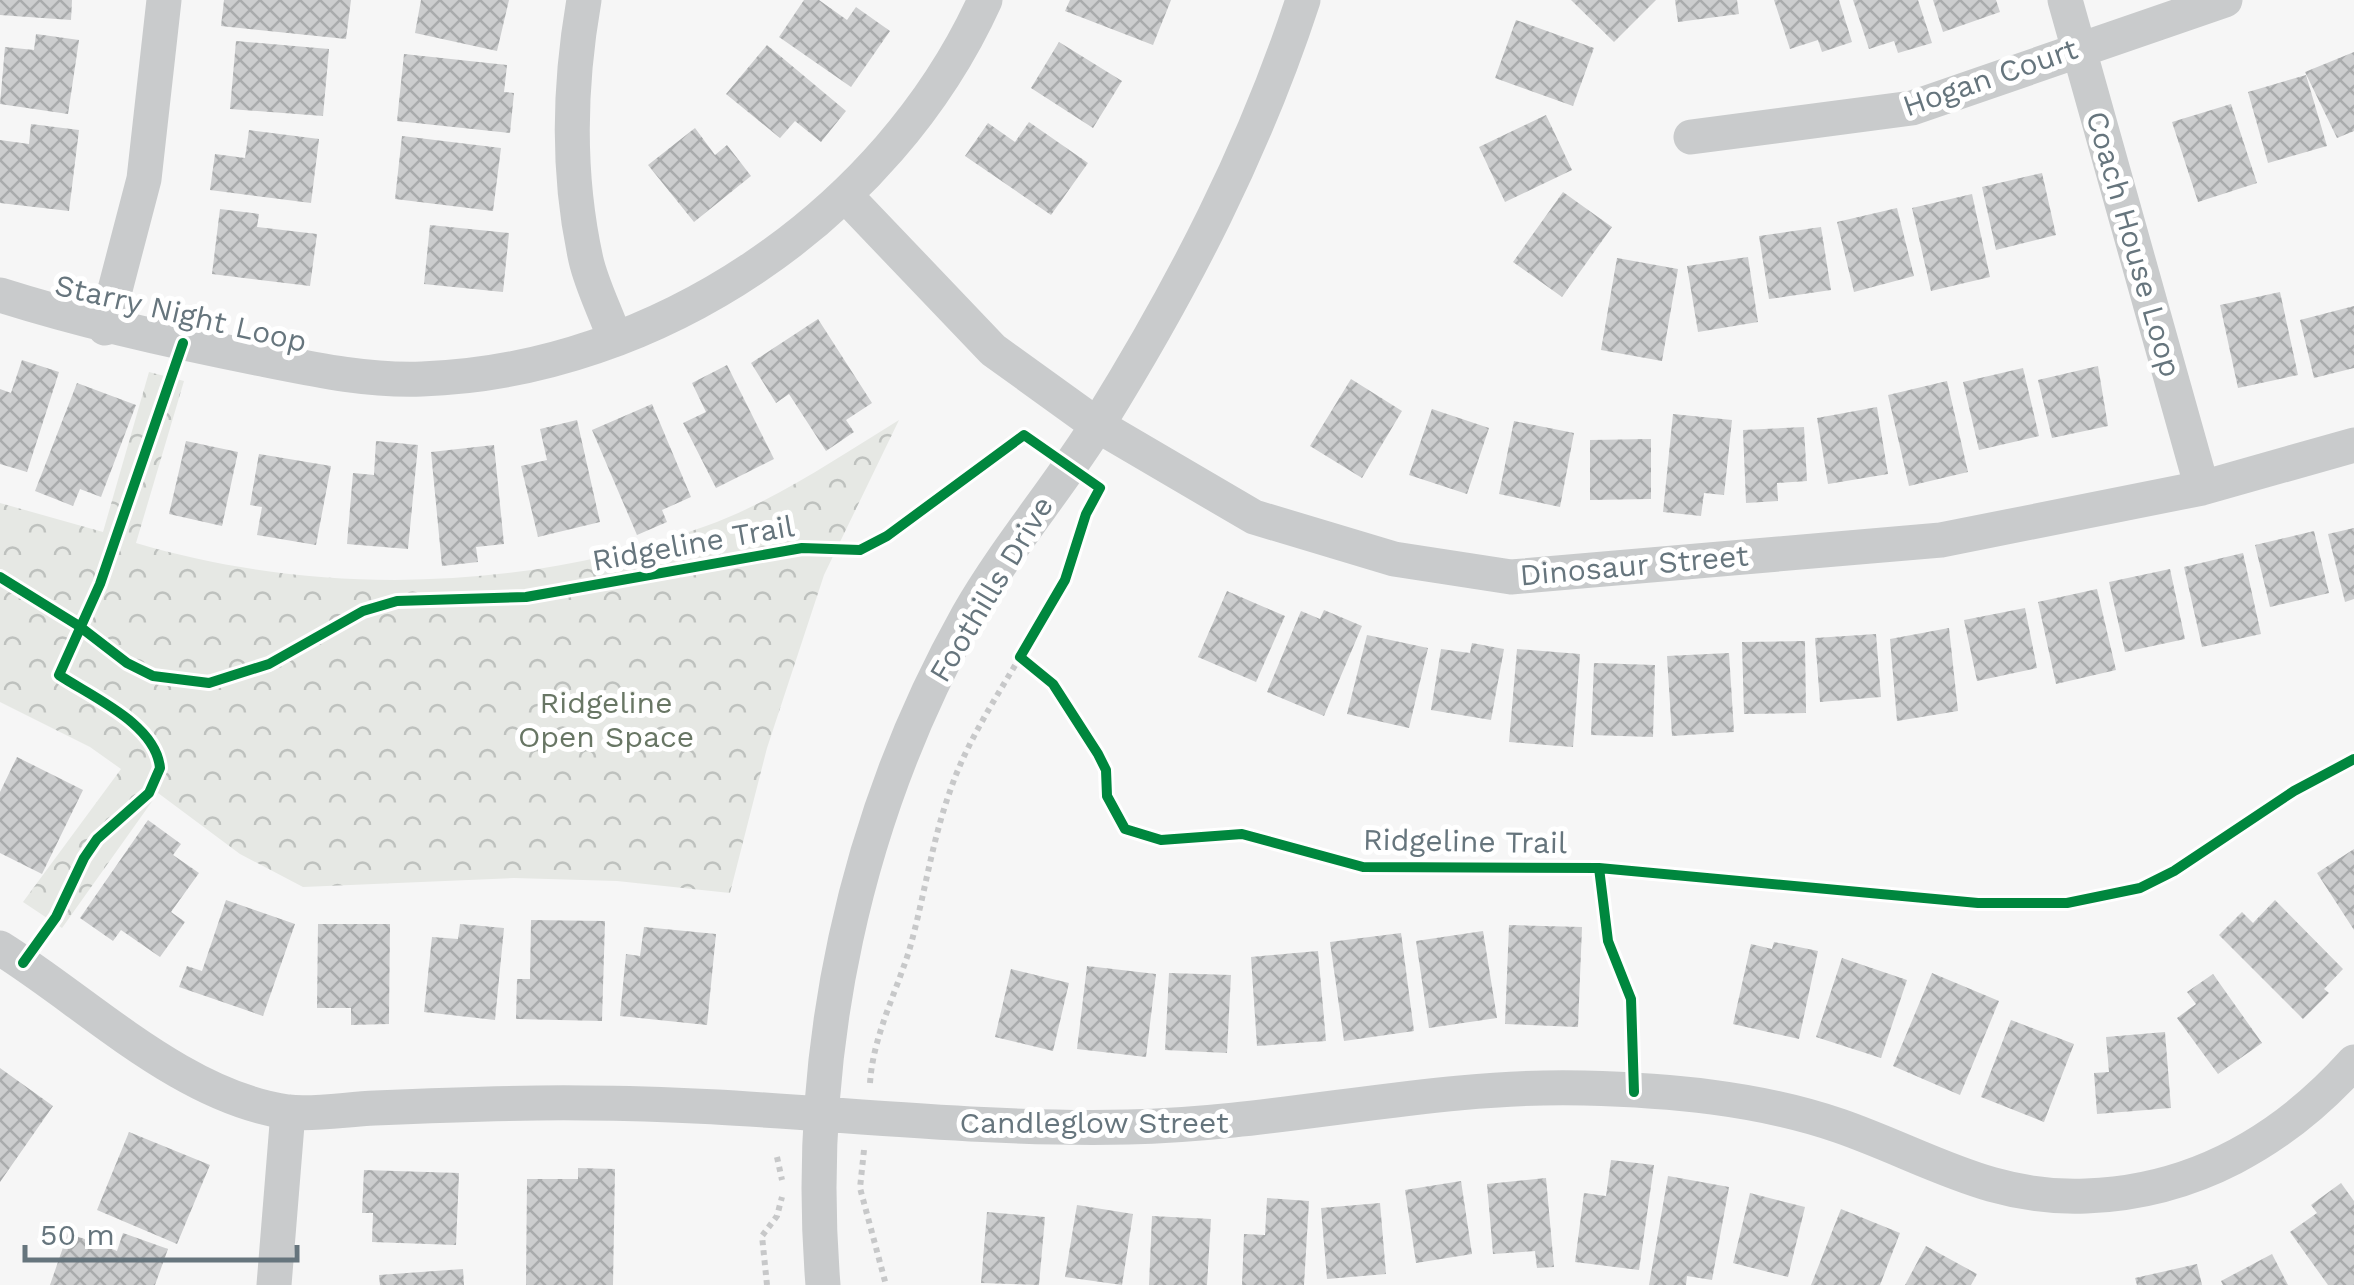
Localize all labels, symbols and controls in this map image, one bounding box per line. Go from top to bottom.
street label: Hogan Court [1898,31,2082,123]
street label: Coach House Loop [2079,107,2189,381]
street label: Starry Night Loop [52,267,310,359]
street label: Foothills Drive [922,490,1060,688]
street label: Ridgeline Trail [589,508,797,578]
street label: Dinosaur Street [1518,538,1750,592]
park label: Ridgeline Open Space [518,685,694,754]
street label: Ridgeline Trail [1363,822,1567,860]
street label: Candleglow Street [959,1105,1229,1140]
scale bar [25,1200,298,1262]
text: 50 m [40,1217,115,1252]

